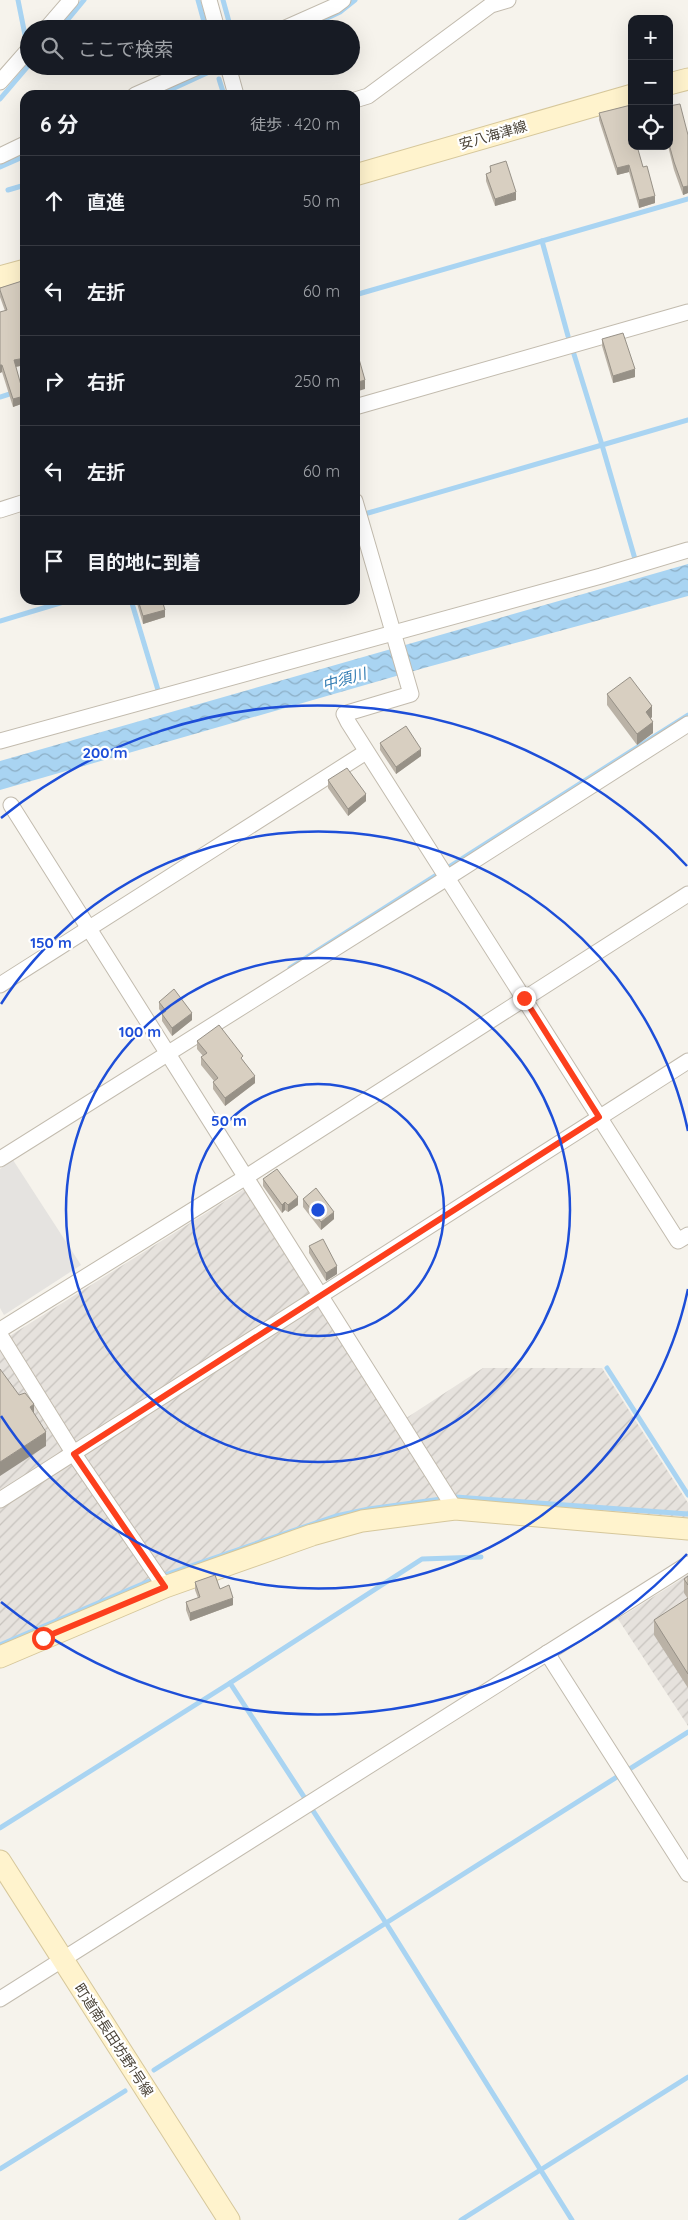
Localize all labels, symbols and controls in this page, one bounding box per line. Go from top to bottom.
map controls [628,15,673,150]
button: + [628,15,673,60]
search box [20,20,360,75]
icon: search [38,34,66,62]
text: ここで検索 [78,37,173,61]
button: − [628,60,673,105]
button: locate [628,105,673,150]
text: 6 分 [40,111,79,137]
text: 徒歩 · 420 m [250,114,340,134]
street label: 安八海津線 [457,117,529,153]
icon: ahead [40,187,68,215]
text: 直進 [87,190,125,214]
text: 50 m [303,191,340,211]
icon: left [40,277,68,305]
text: 左折 [87,280,125,304]
text: 60 m [303,281,340,301]
icon: right [40,367,68,395]
text: 右折 [87,370,125,394]
text: 250 m [294,371,340,391]
icon: left [40,457,68,485]
text: 左折 [87,460,125,484]
text: 60 m [303,461,340,481]
icon: arrive [40,547,68,575]
text: 目的地に到着 [87,550,201,574]
water label: 中須川 [320,663,370,694]
text: 200 m [83,743,128,762]
text: 150 m [30,933,72,952]
route end [513,987,536,1010]
text: 100 m [119,1022,161,1041]
text: 50 m [211,1111,247,1130]
centre of rings [309,1201,327,1219]
route start [32,1627,55,1650]
street label: 町道南長田坊野1号線 [71,1980,157,2100]

